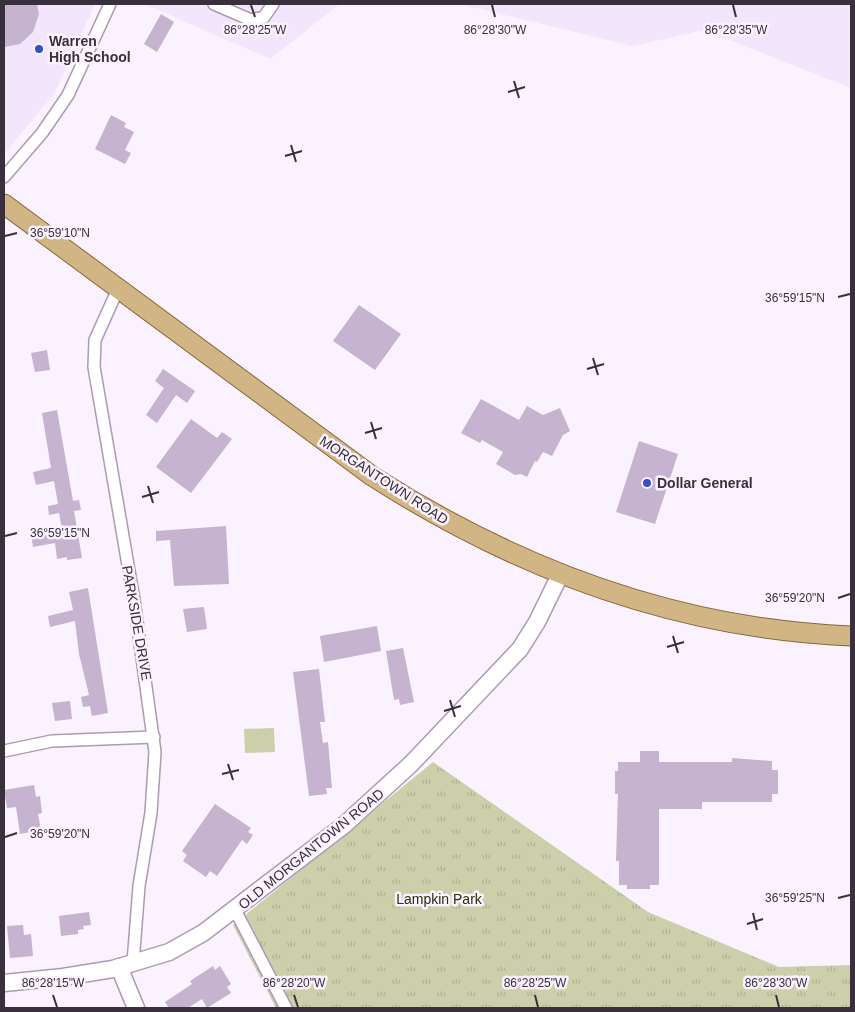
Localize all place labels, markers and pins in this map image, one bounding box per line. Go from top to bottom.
place label: Warren High School [49,33,131,65]
marker: Warren High School [33,43,45,55]
place label: Dollar General [657,475,753,491]
marker: Dollar General [641,477,653,489]

